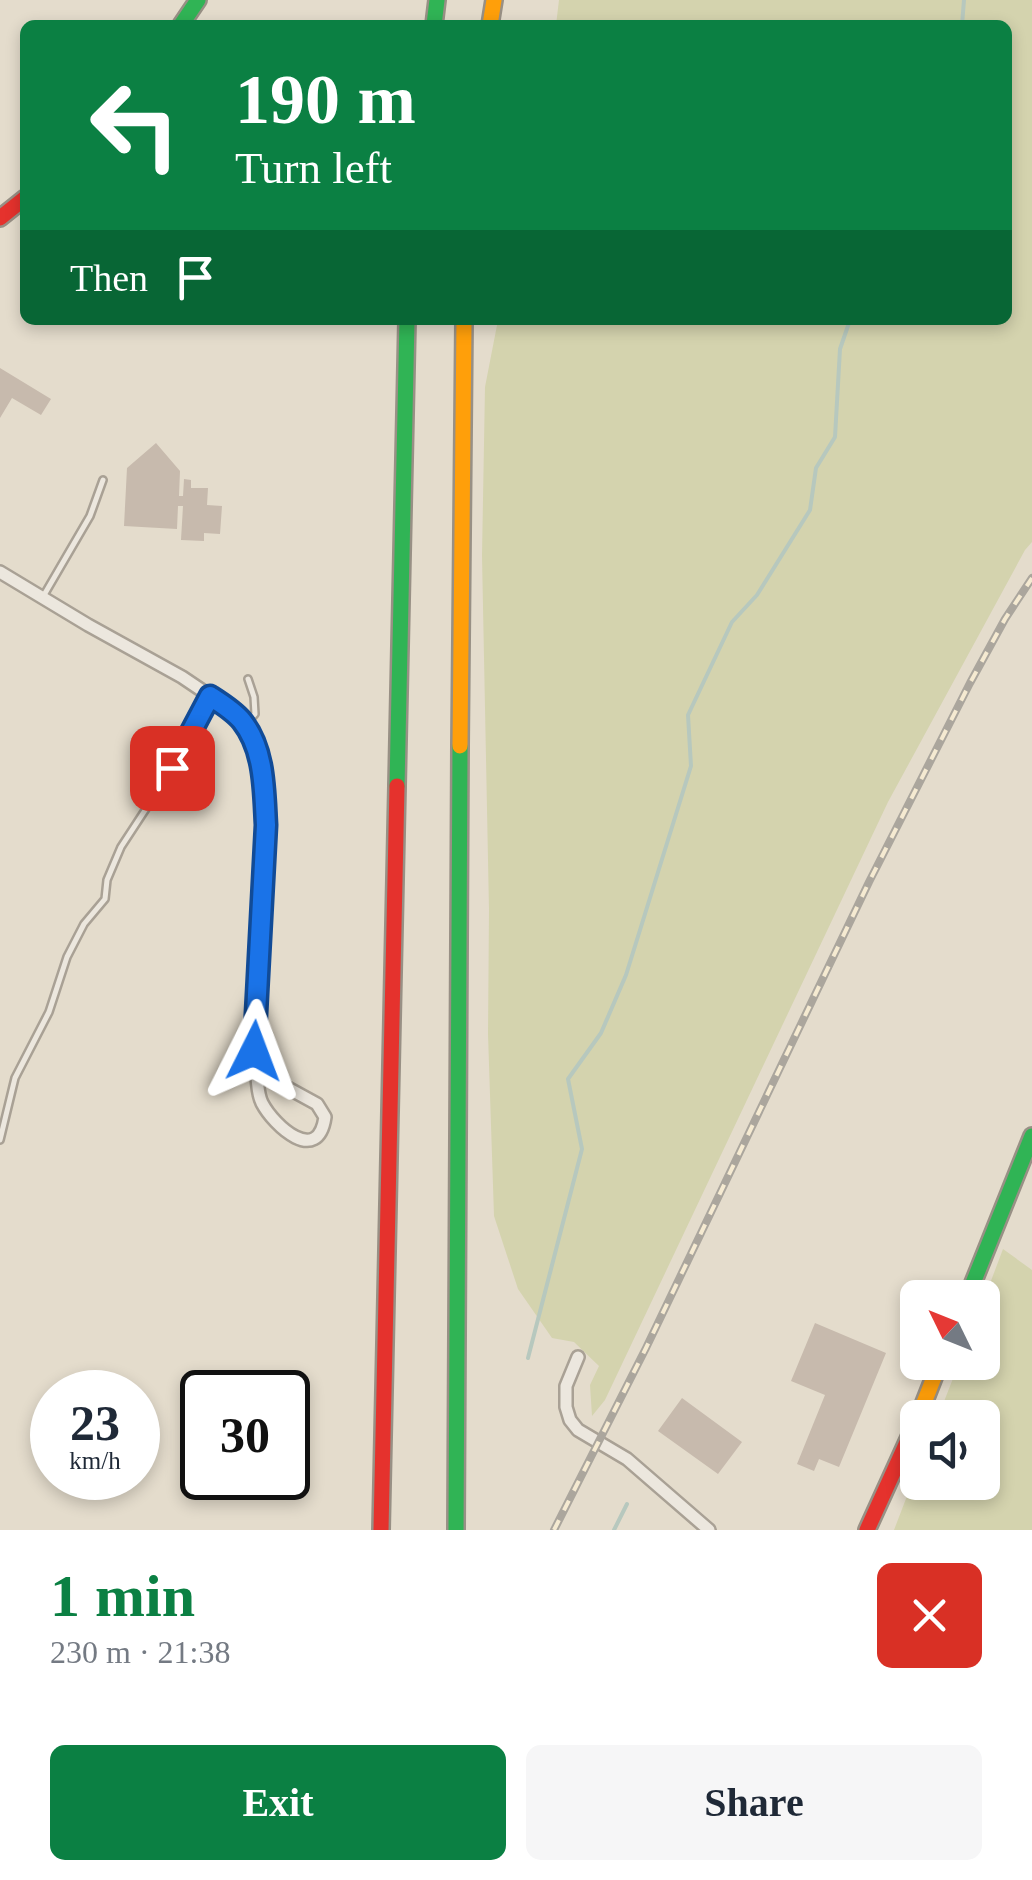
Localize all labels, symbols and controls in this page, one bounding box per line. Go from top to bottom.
icon: left [70,60,200,190]
text: 190 m [235,61,416,138]
text: Turn left [235,143,392,193]
icon: arrive [168,250,223,305]
text: Then [70,257,148,299]
pin [130,726,215,811]
icon: arrive [145,741,200,796]
position arrow [202,999,306,1103]
north arrow [900,1280,1000,1380]
map controls [900,1280,1000,1500]
speed limit sign: 30 [180,1370,310,1500]
text: 23 [70,1395,120,1451]
button: sound [900,1400,1000,1500]
text: km/h [69,1447,121,1474]
text: 1 min [50,1563,195,1629]
button: close [877,1563,982,1668]
text: 230 m · 21:38 [50,1634,230,1670]
button: Exit [50,1745,506,1860]
button: Share [526,1745,982,1860]

